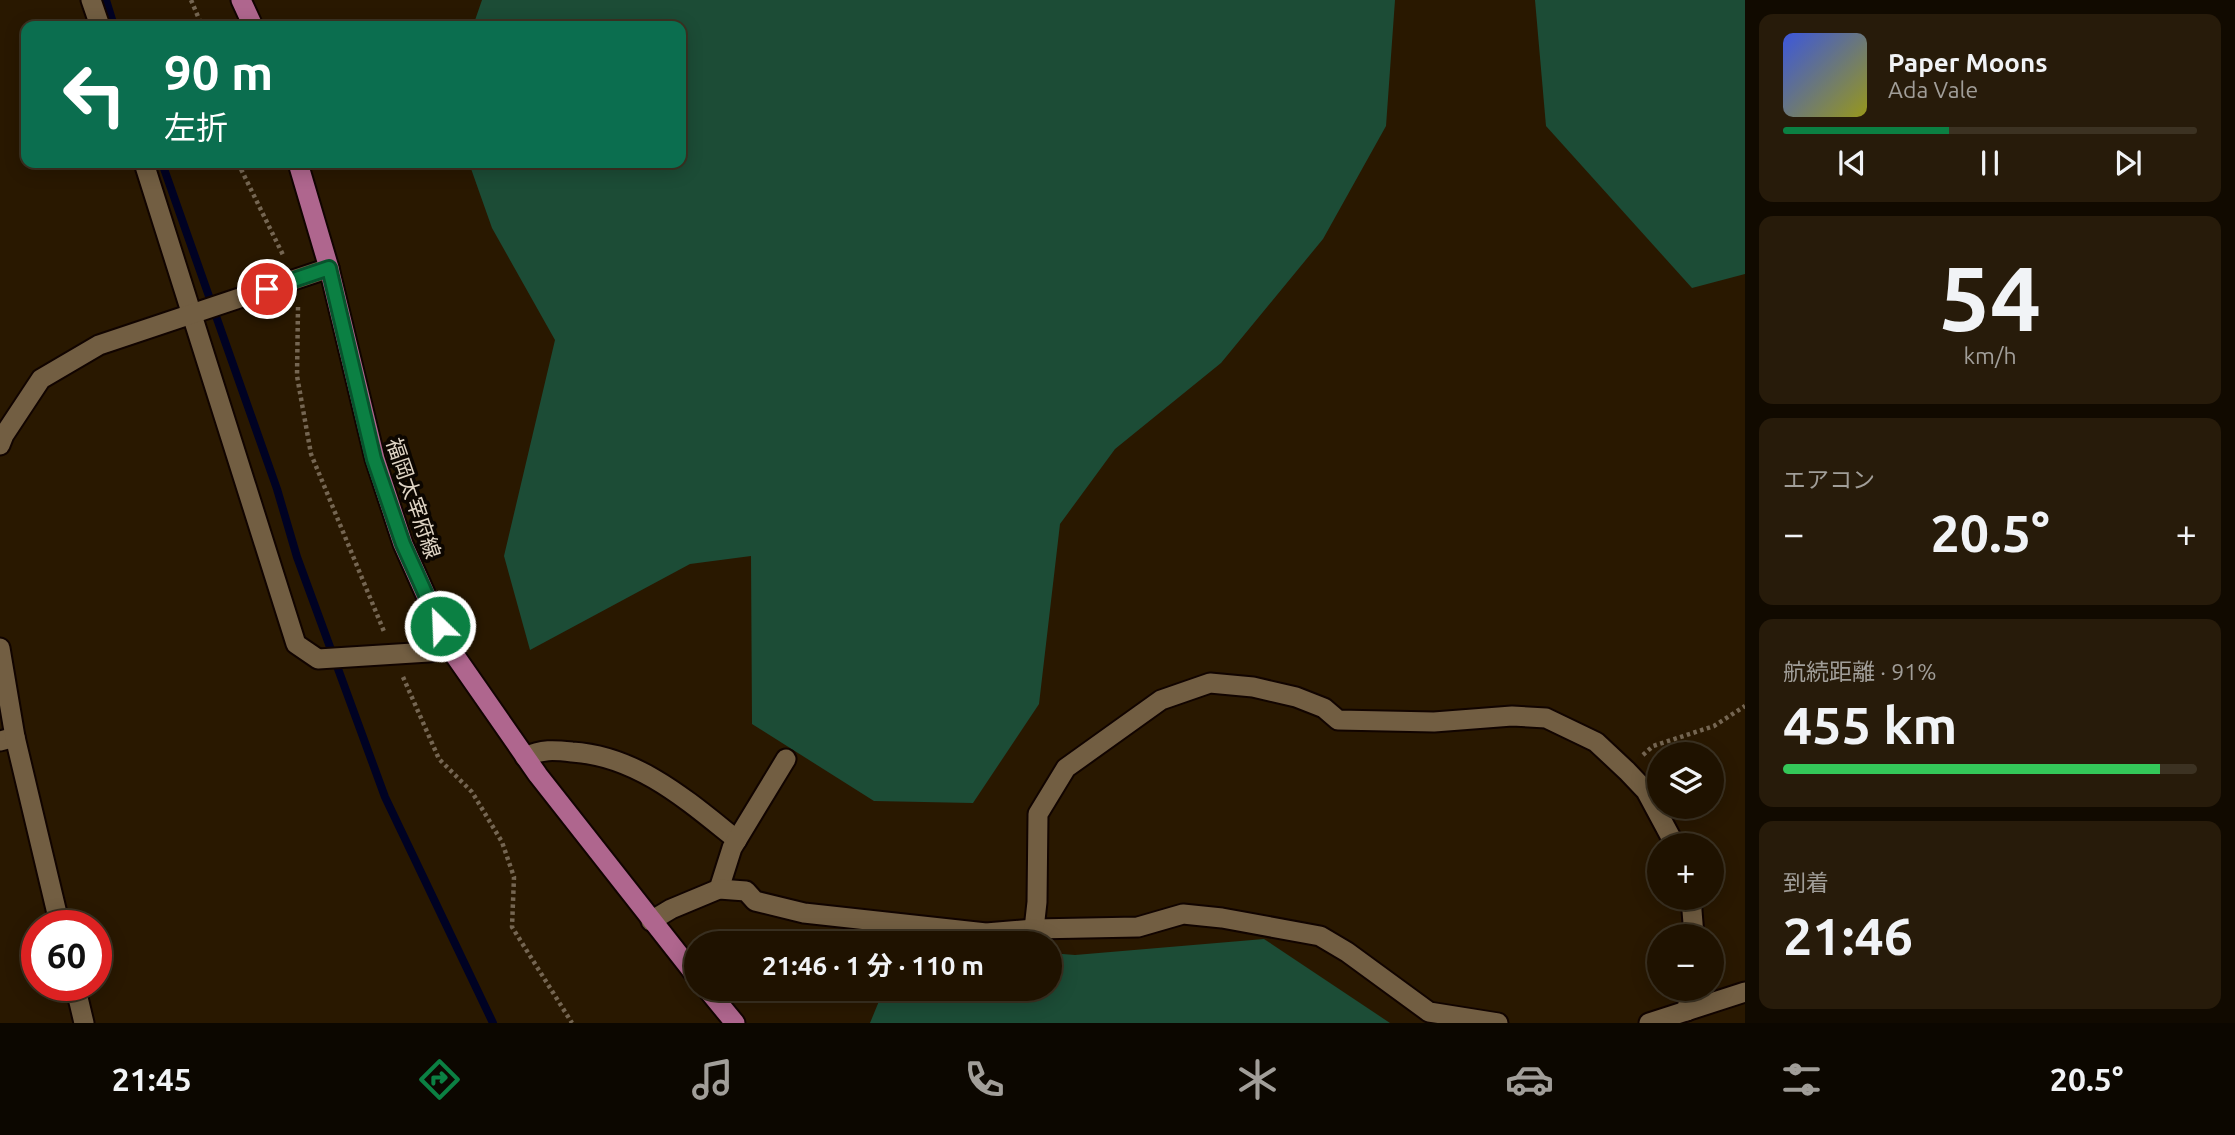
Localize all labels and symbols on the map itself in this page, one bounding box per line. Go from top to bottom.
pin [237,259,297,319]
street label: 福岡太宰府線 [382,435,446,561]
position arrow [403,589,477,663]
speed limit sign: 60 [21,910,112,1001]

